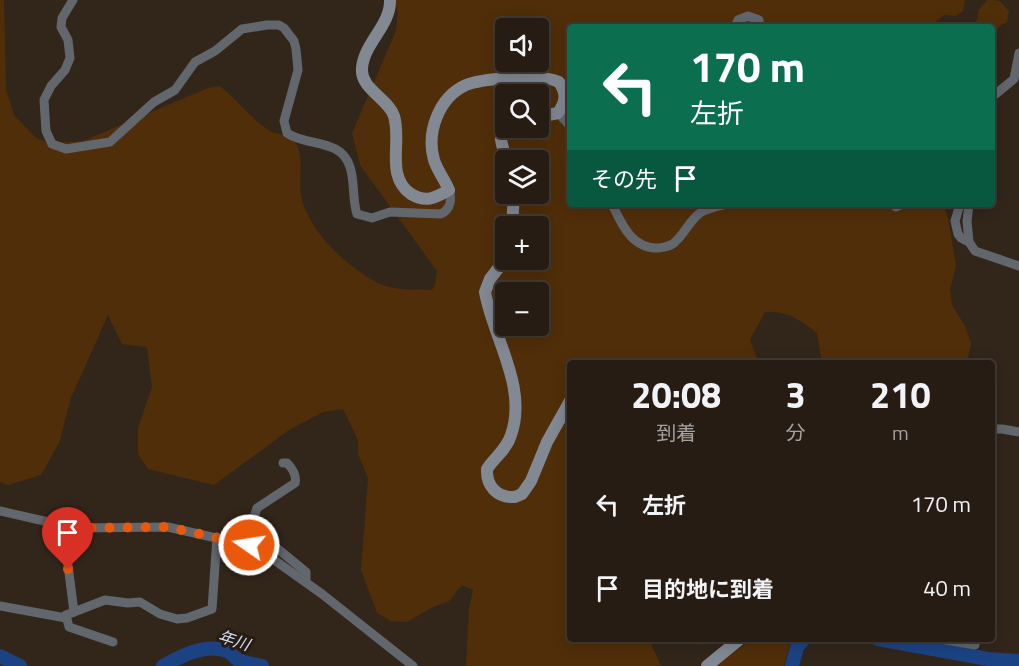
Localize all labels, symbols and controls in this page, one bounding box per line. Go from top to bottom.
map controls [495,18,549,336]
button: sound [495,18,549,72]
text: 170 m [690,34,805,98]
icon: left [591,48,669,126]
button: search [495,84,549,138]
text: 左折 [690,92,744,133]
button: layers [495,150,549,204]
text: その先 [591,162,657,196]
icon: arrive [669,162,702,195]
button: + [495,216,549,270]
button: − [495,282,549,336]
text: 20:08 [631,367,721,422]
text: 3 [786,367,806,422]
text: 210 [870,367,931,422]
text: 到着 [656,417,696,448]
text: 分 [786,417,806,448]
text: m [892,417,909,448]
text: 170 m [911,487,971,521]
icon: left [591,488,624,521]
text: 左折 [642,488,686,522]
pin [42,507,93,569]
position arrow [217,513,281,577]
icon: arrive [51,516,84,549]
text: 40 m [923,571,971,605]
icon: arrive [591,572,624,605]
text: 目的地に到着 [642,572,774,606]
water label: 年川 [215,624,255,657]

